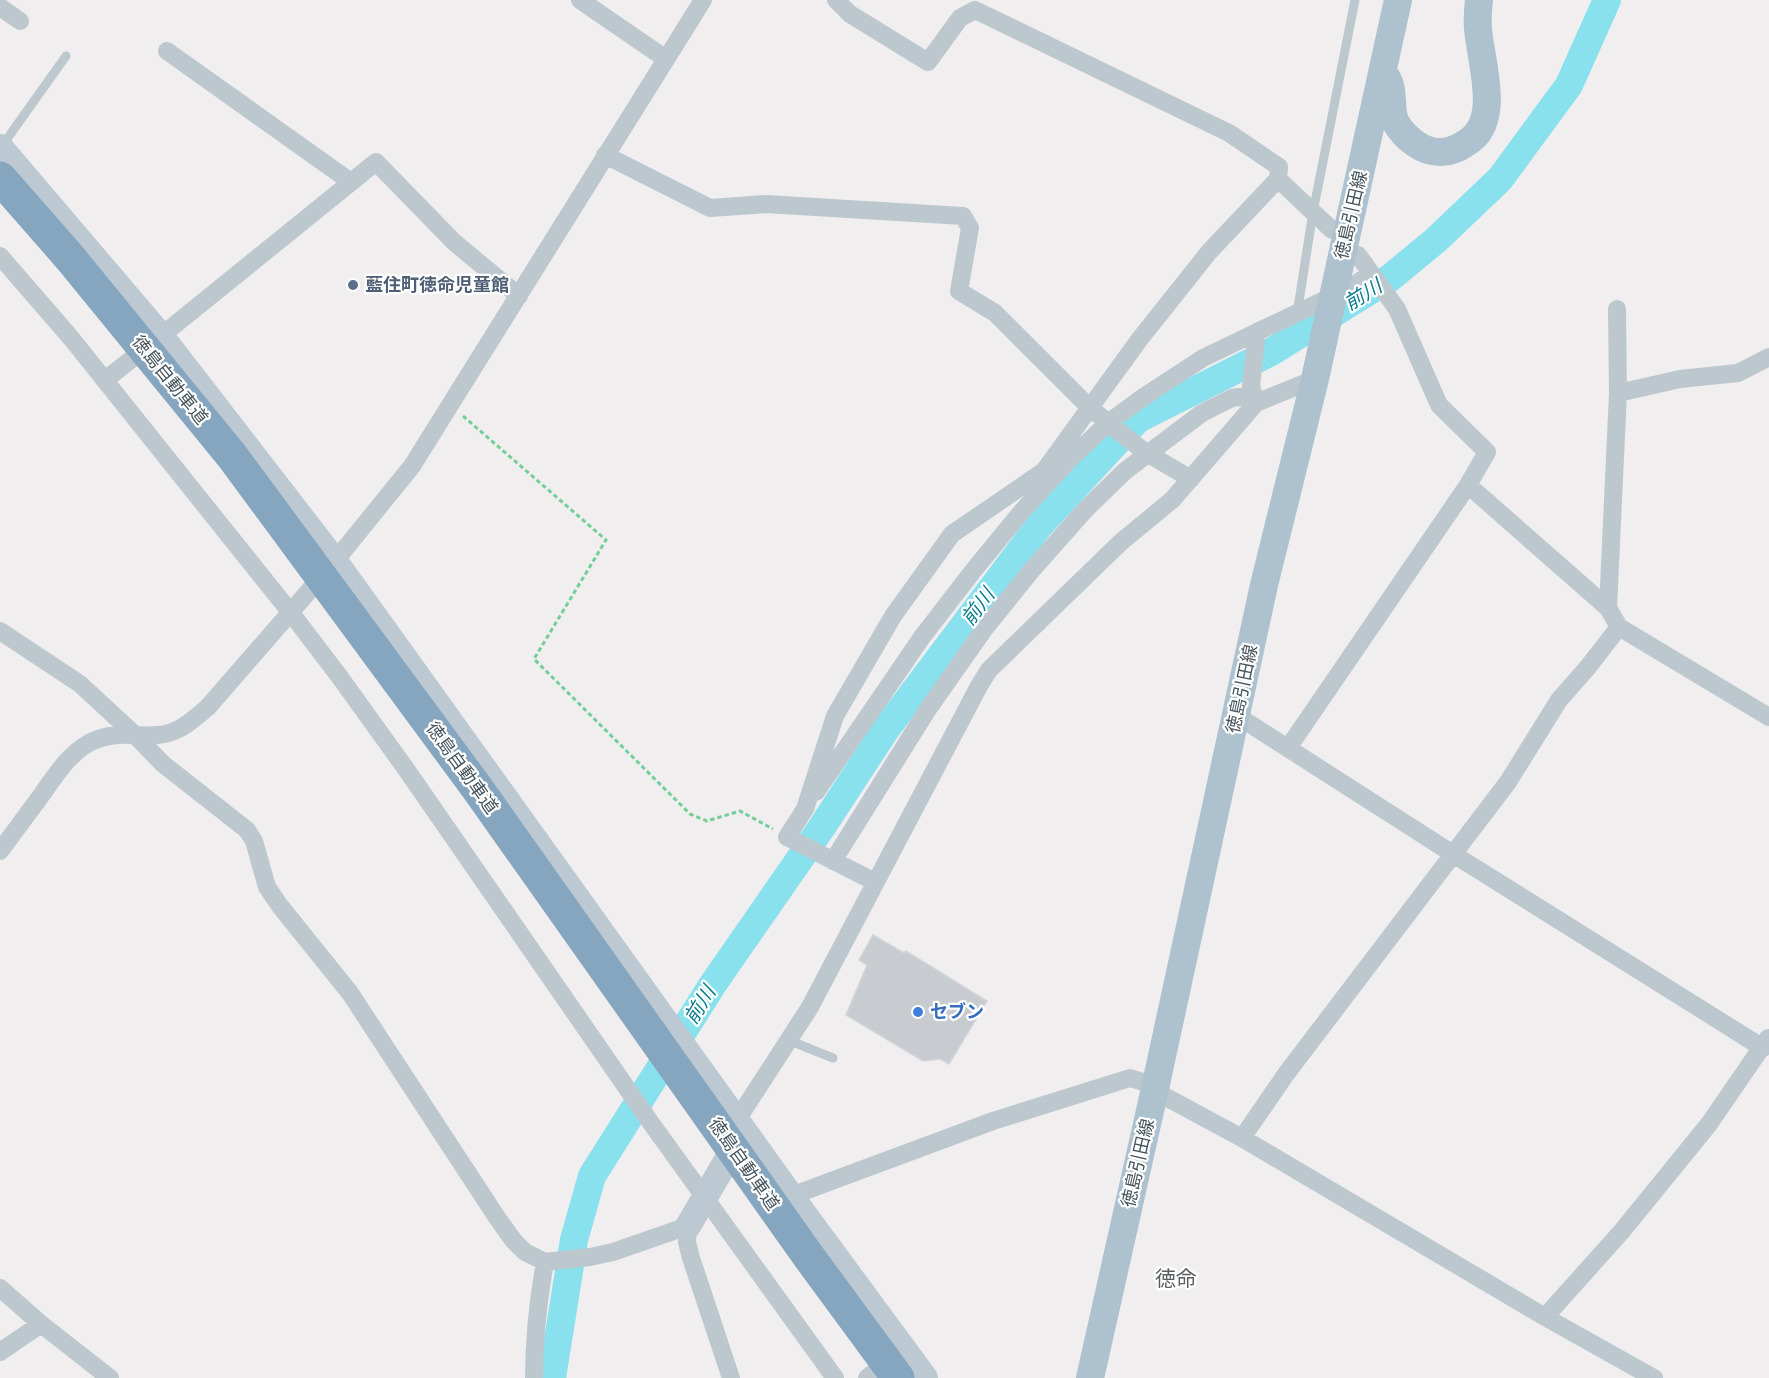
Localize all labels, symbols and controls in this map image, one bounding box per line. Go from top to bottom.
street label: 徳島引田線 [1328,168,1374,262]
water label: 前川 [1338,271,1389,318]
place label: 藍住町徳命児童館 [365,272,509,298]
marker: 藍住町徳命児童館 [346,278,360,292]
street label: 徳島自動車道 [126,330,214,430]
water label: 前川 [954,581,1003,632]
street label: 徳島引田線 [1220,642,1264,736]
street label: 徳島自動車道 [420,717,504,819]
water label: 前川 [677,979,724,1030]
place label: セブン [930,999,984,1025]
marker: セブン [911,1005,925,1019]
street label: 徳島自動車道 [702,1112,786,1216]
street label: 徳島引田線 [1115,1116,1161,1210]
district label: 徳命 [1155,1264,1197,1294]

